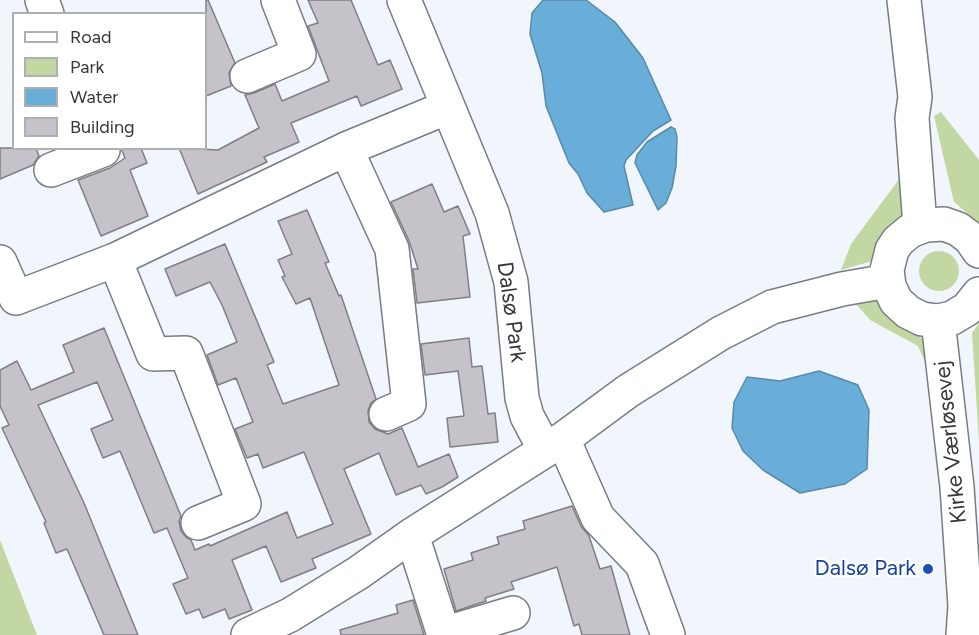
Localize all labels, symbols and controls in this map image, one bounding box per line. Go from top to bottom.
legend [12,12,207,150]
text: Road [70,26,111,48]
text: Park [70,56,104,78]
text: Water [70,86,118,108]
text: Building [70,116,135,138]
street label: Dalsø Park [491,260,531,364]
street label: Kirke Værløsevej [929,359,973,525]
place label: Dalsø Park [815,556,916,582]
marker: Dalsø Park [921,562,935,576]

